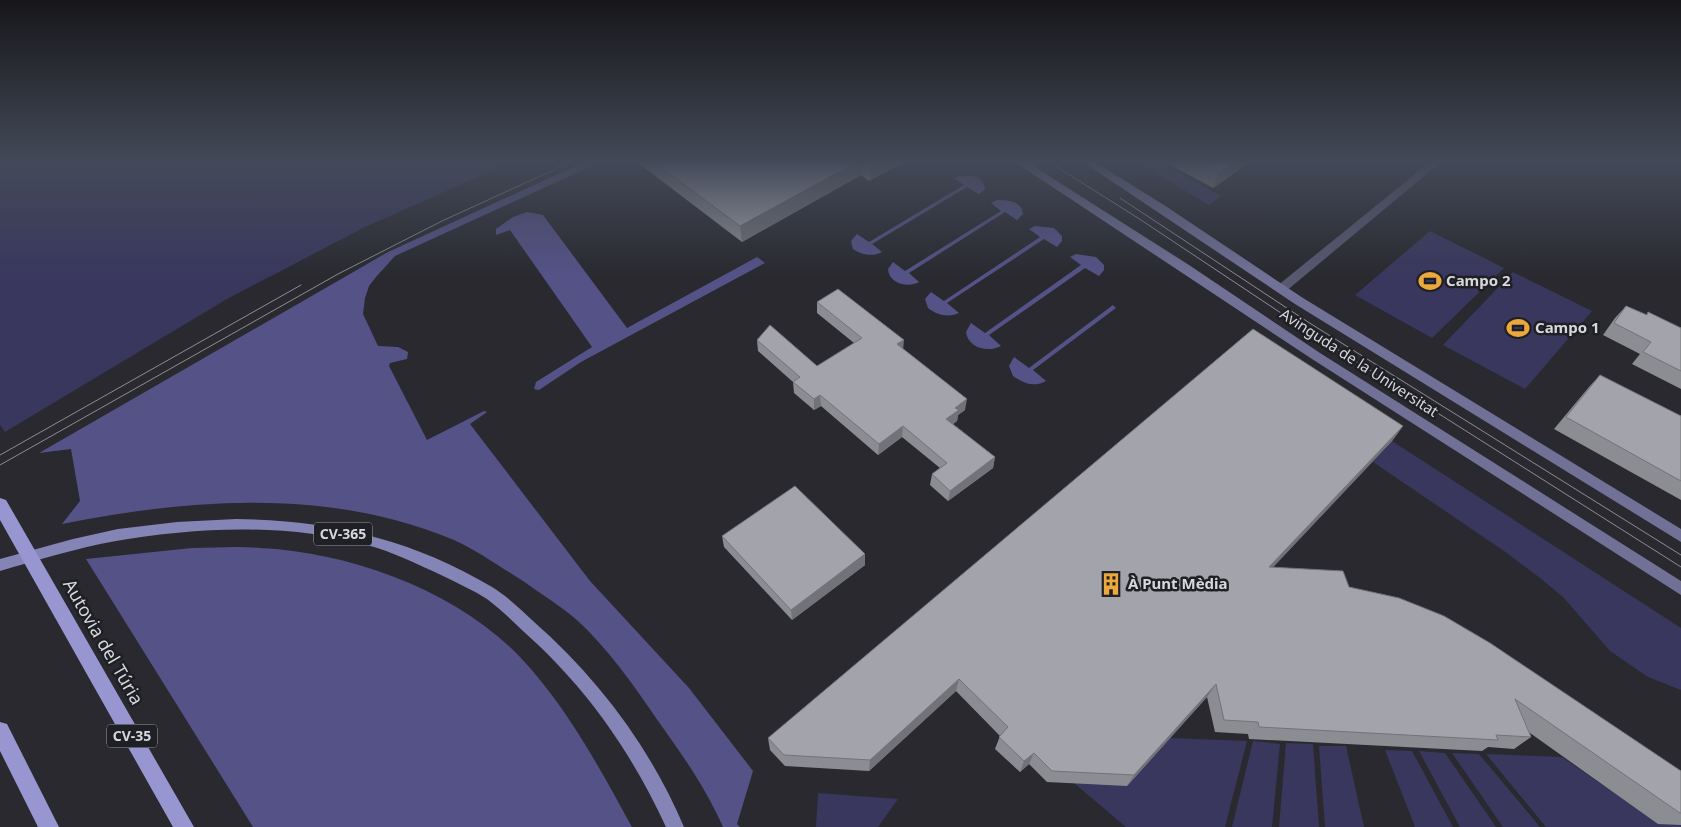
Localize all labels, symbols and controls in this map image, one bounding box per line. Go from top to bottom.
sports icon: Campo 2 [1417,268,1443,294]
place label: Campo 2 [1446,270,1511,290]
street label: Avinguda de la Universitat [1277,303,1443,421]
sports icon: Campo 1 [1505,315,1531,341]
place label: Campo 1 [1535,317,1600,337]
road number: CV-365 [314,522,372,546]
building icon: À Punt Mèdia [1098,571,1124,597]
place label: À Punt Mèdia [1128,573,1228,593]
street label: Autovia del Túria [58,574,150,709]
road number: CV-35 [107,724,157,748]

